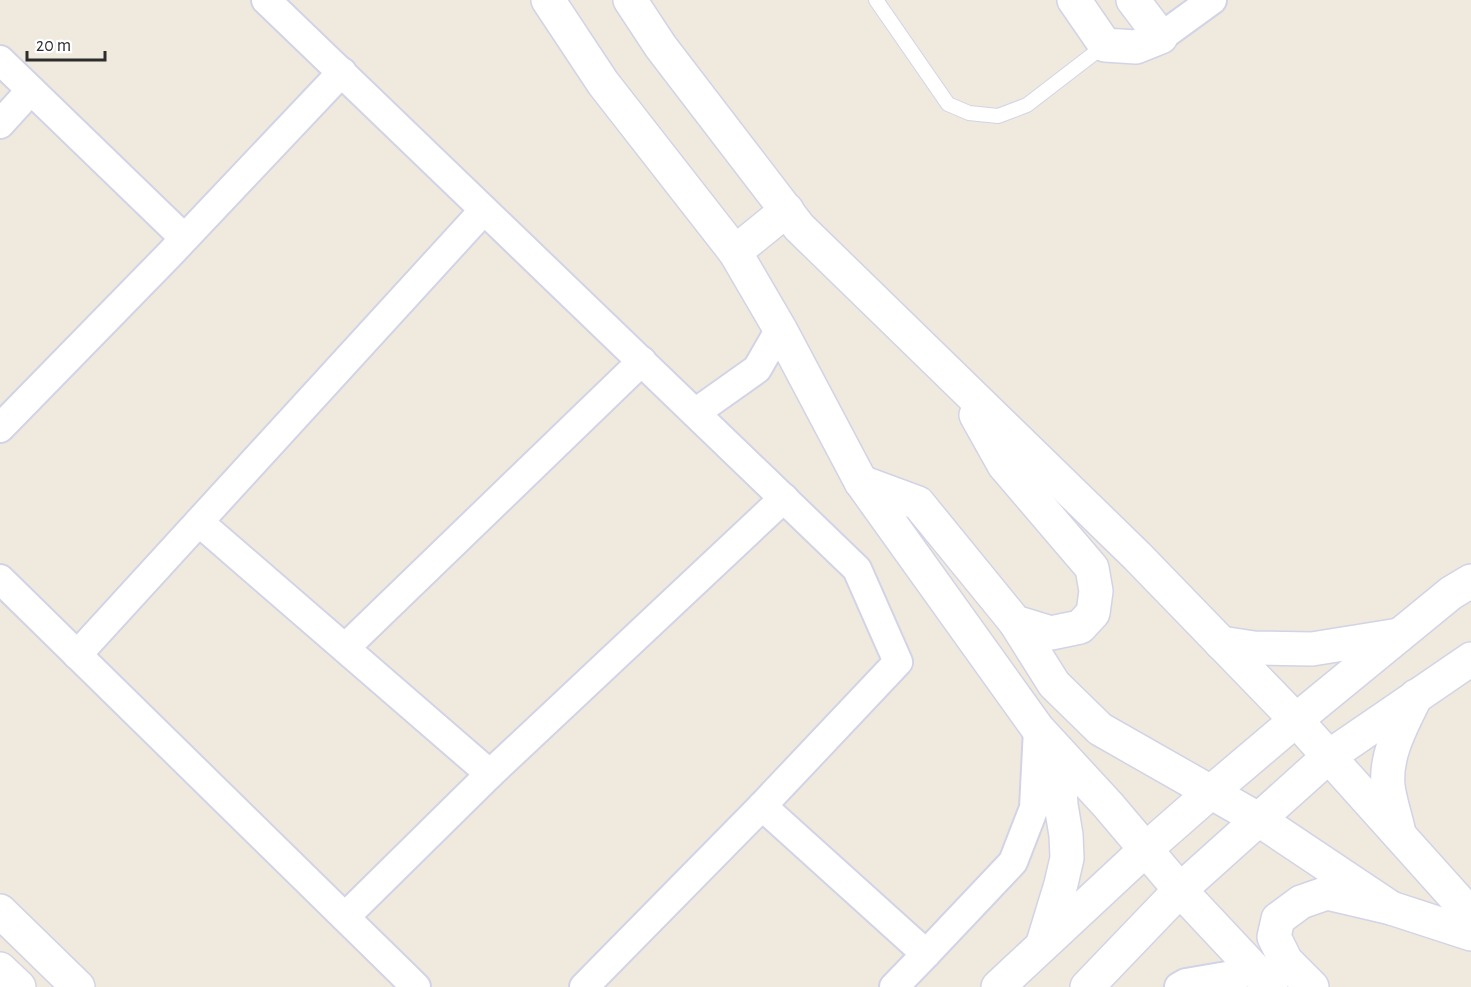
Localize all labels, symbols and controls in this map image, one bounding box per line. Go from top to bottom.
scale bar [27,24,105,62]
text: 20 m [36,37,71,55]

